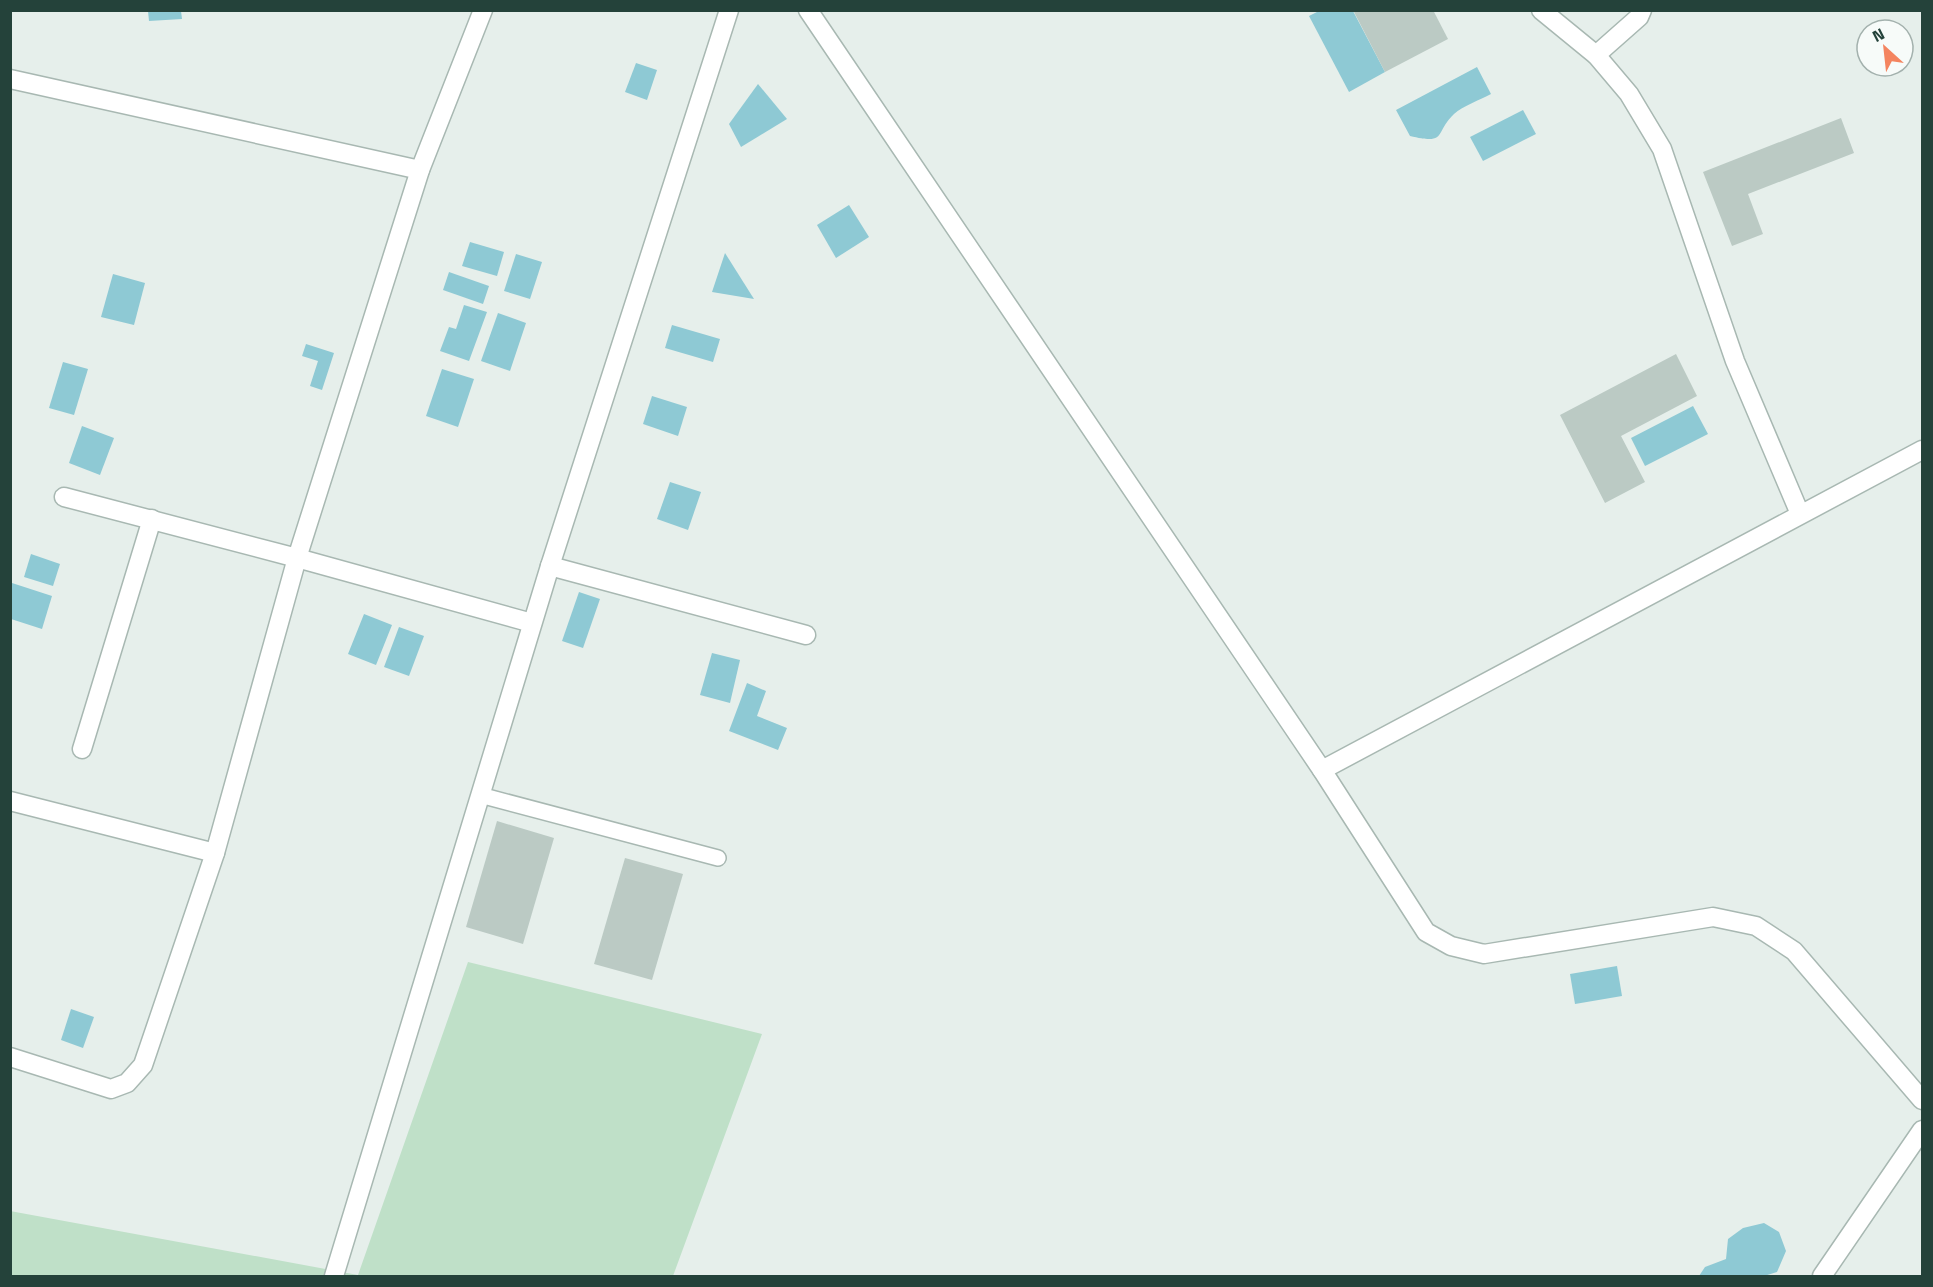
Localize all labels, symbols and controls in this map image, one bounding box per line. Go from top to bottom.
north arrow [1855,18,1915,78]
text: N [1868,21,1889,48]

